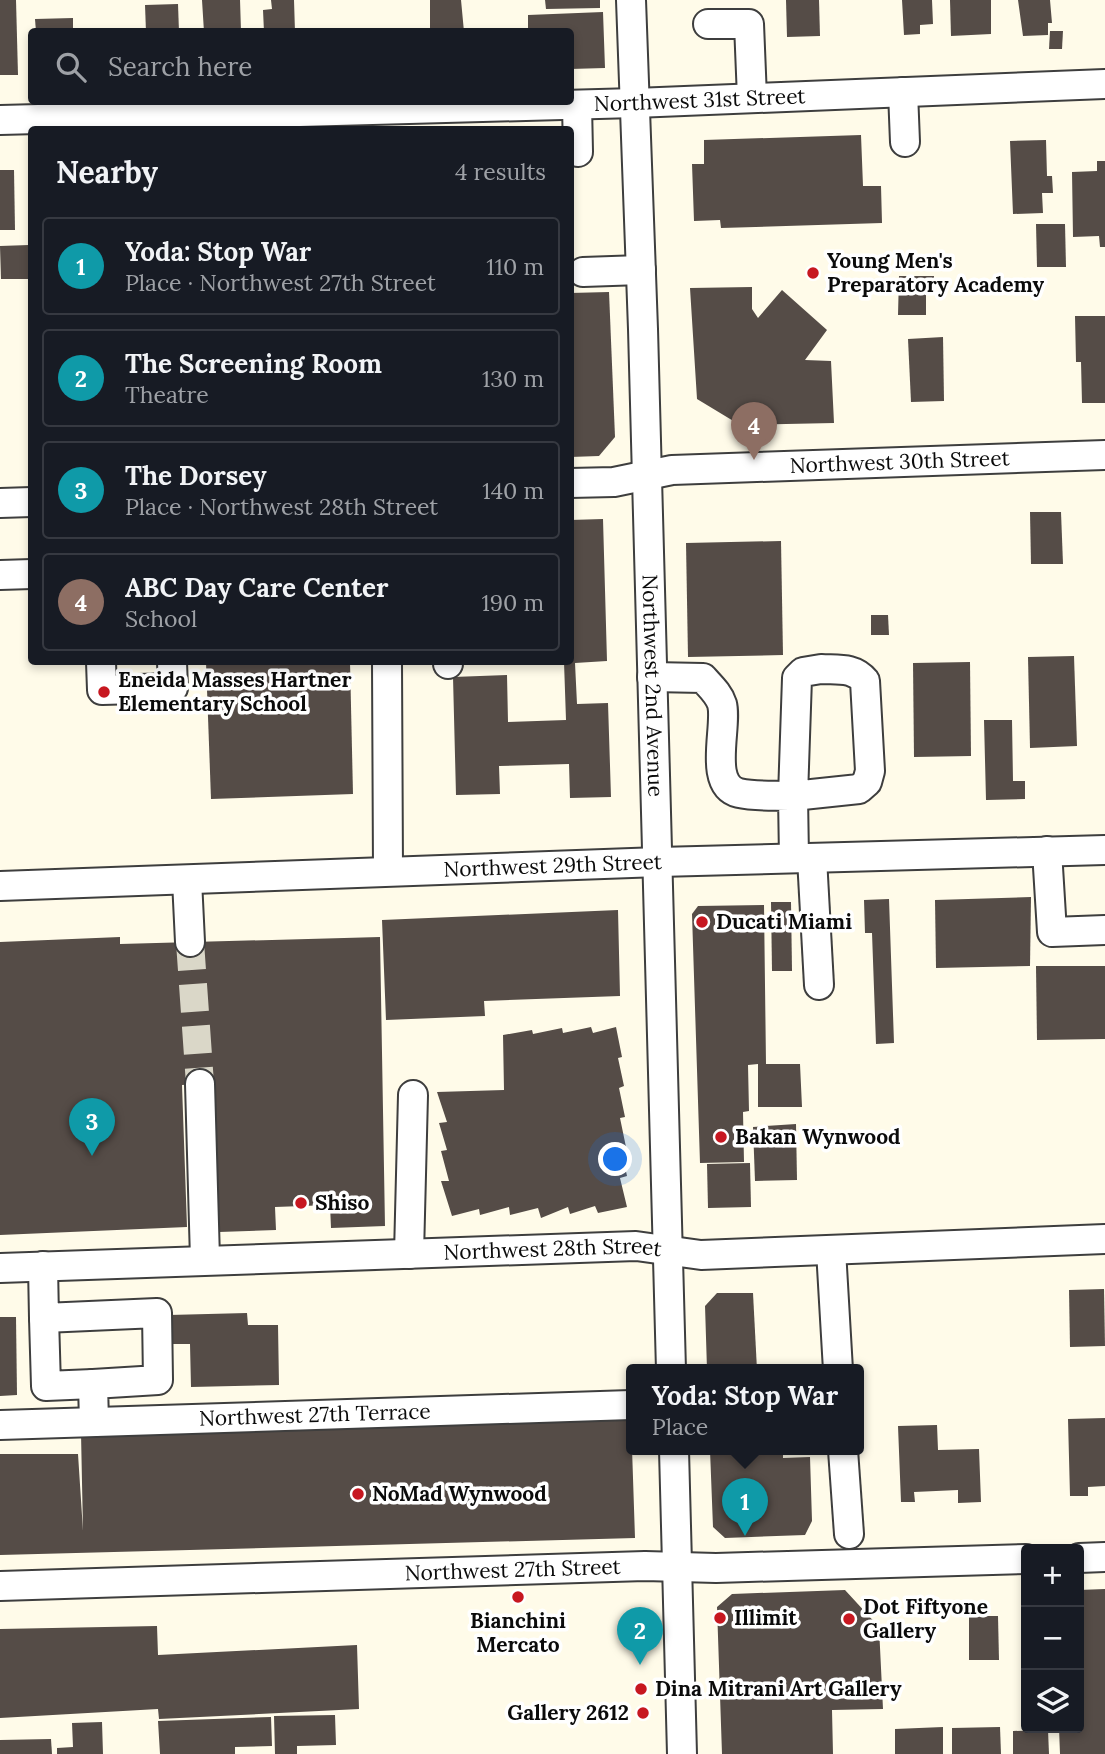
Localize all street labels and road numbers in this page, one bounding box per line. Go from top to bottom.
street label: Northwest 31st Street [594,82,807,117]
street label: Northwest 30th Street [789,444,1011,479]
street label: Northwest 2nd Avenue [637,574,670,797]
street label: Northwest 29th Street [443,848,663,883]
street label: Northwest 28th Street [443,1231,664,1266]
street label: Northwest 27th Terrace [199,1397,431,1432]
street label: Northwest 27th Street [404,1553,622,1586]

